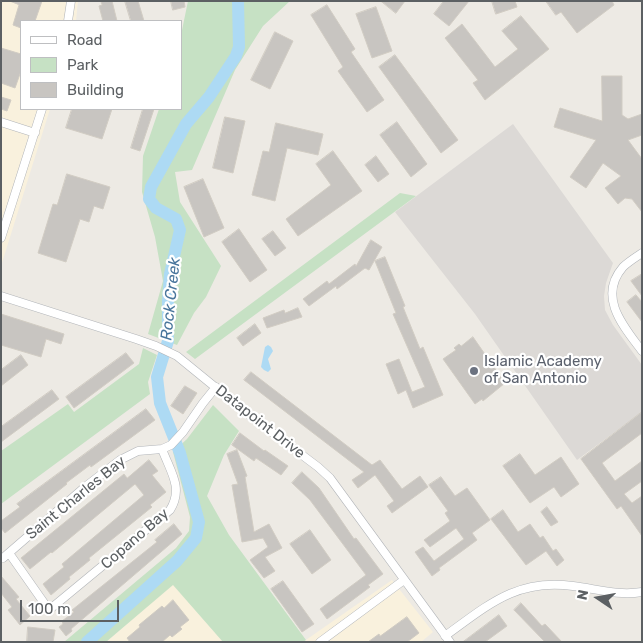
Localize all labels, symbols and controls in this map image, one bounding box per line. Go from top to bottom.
legend [20,20,182,110]
text: Road [67,31,103,49]
text: Park [67,56,98,74]
text: Building [67,81,124,99]
water label: Rock Creek [157,257,185,341]
place label: Islamic Academy of San Antonio [484,353,602,388]
marker: Islamic Academy of San Antonio [468,365,480,377]
street label: Datapoint Drive [212,382,308,462]
street label: Saint Charles Bay [23,452,129,544]
street label: Copano Bay [98,505,172,573]
north arrow [573,573,623,623]
text: N [573,588,592,601]
scale bar [22,590,121,622]
text: 100 m [28,600,70,618]

